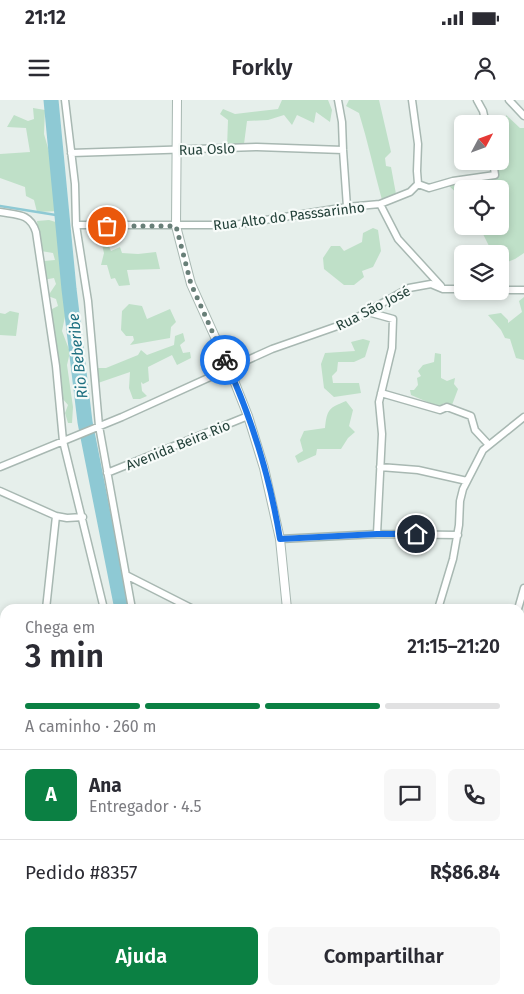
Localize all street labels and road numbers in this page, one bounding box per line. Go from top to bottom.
street label: Rua Oslo [179,140,235,159]
street label: Rua Alto do Passsarinho [212,199,366,234]
street label: Rua São José [333,282,413,335]
street label: Avenida Beira Rio [123,417,233,474]

